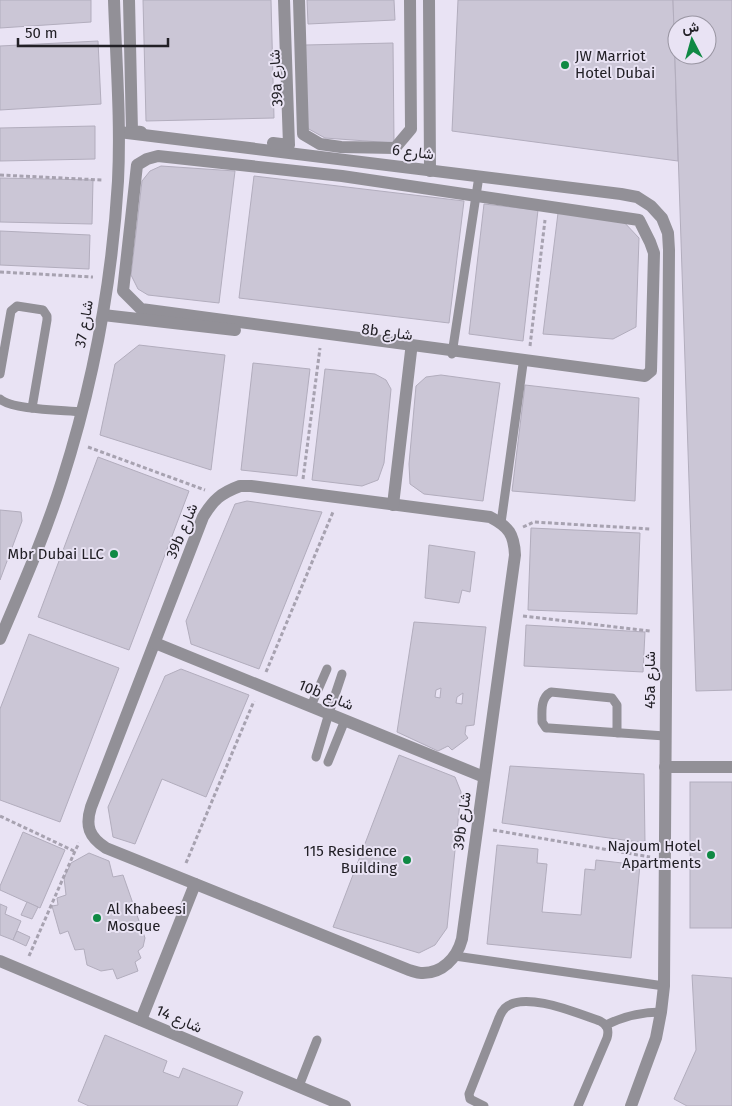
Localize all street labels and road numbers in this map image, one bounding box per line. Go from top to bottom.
street label: 39a شارع [266,49,288,107]
street label: شارع 6 [391,140,435,166]
street label: شارع 37 [71,299,99,350]
street label: 8b شارع [360,320,414,346]
street label: 39b شارع [162,501,204,562]
street label: 45a شارع [641,651,661,709]
street label: 10b شارع [295,676,356,716]
street label: 39b شارع [449,791,477,851]
street label: شارع 14 [152,1001,205,1039]

